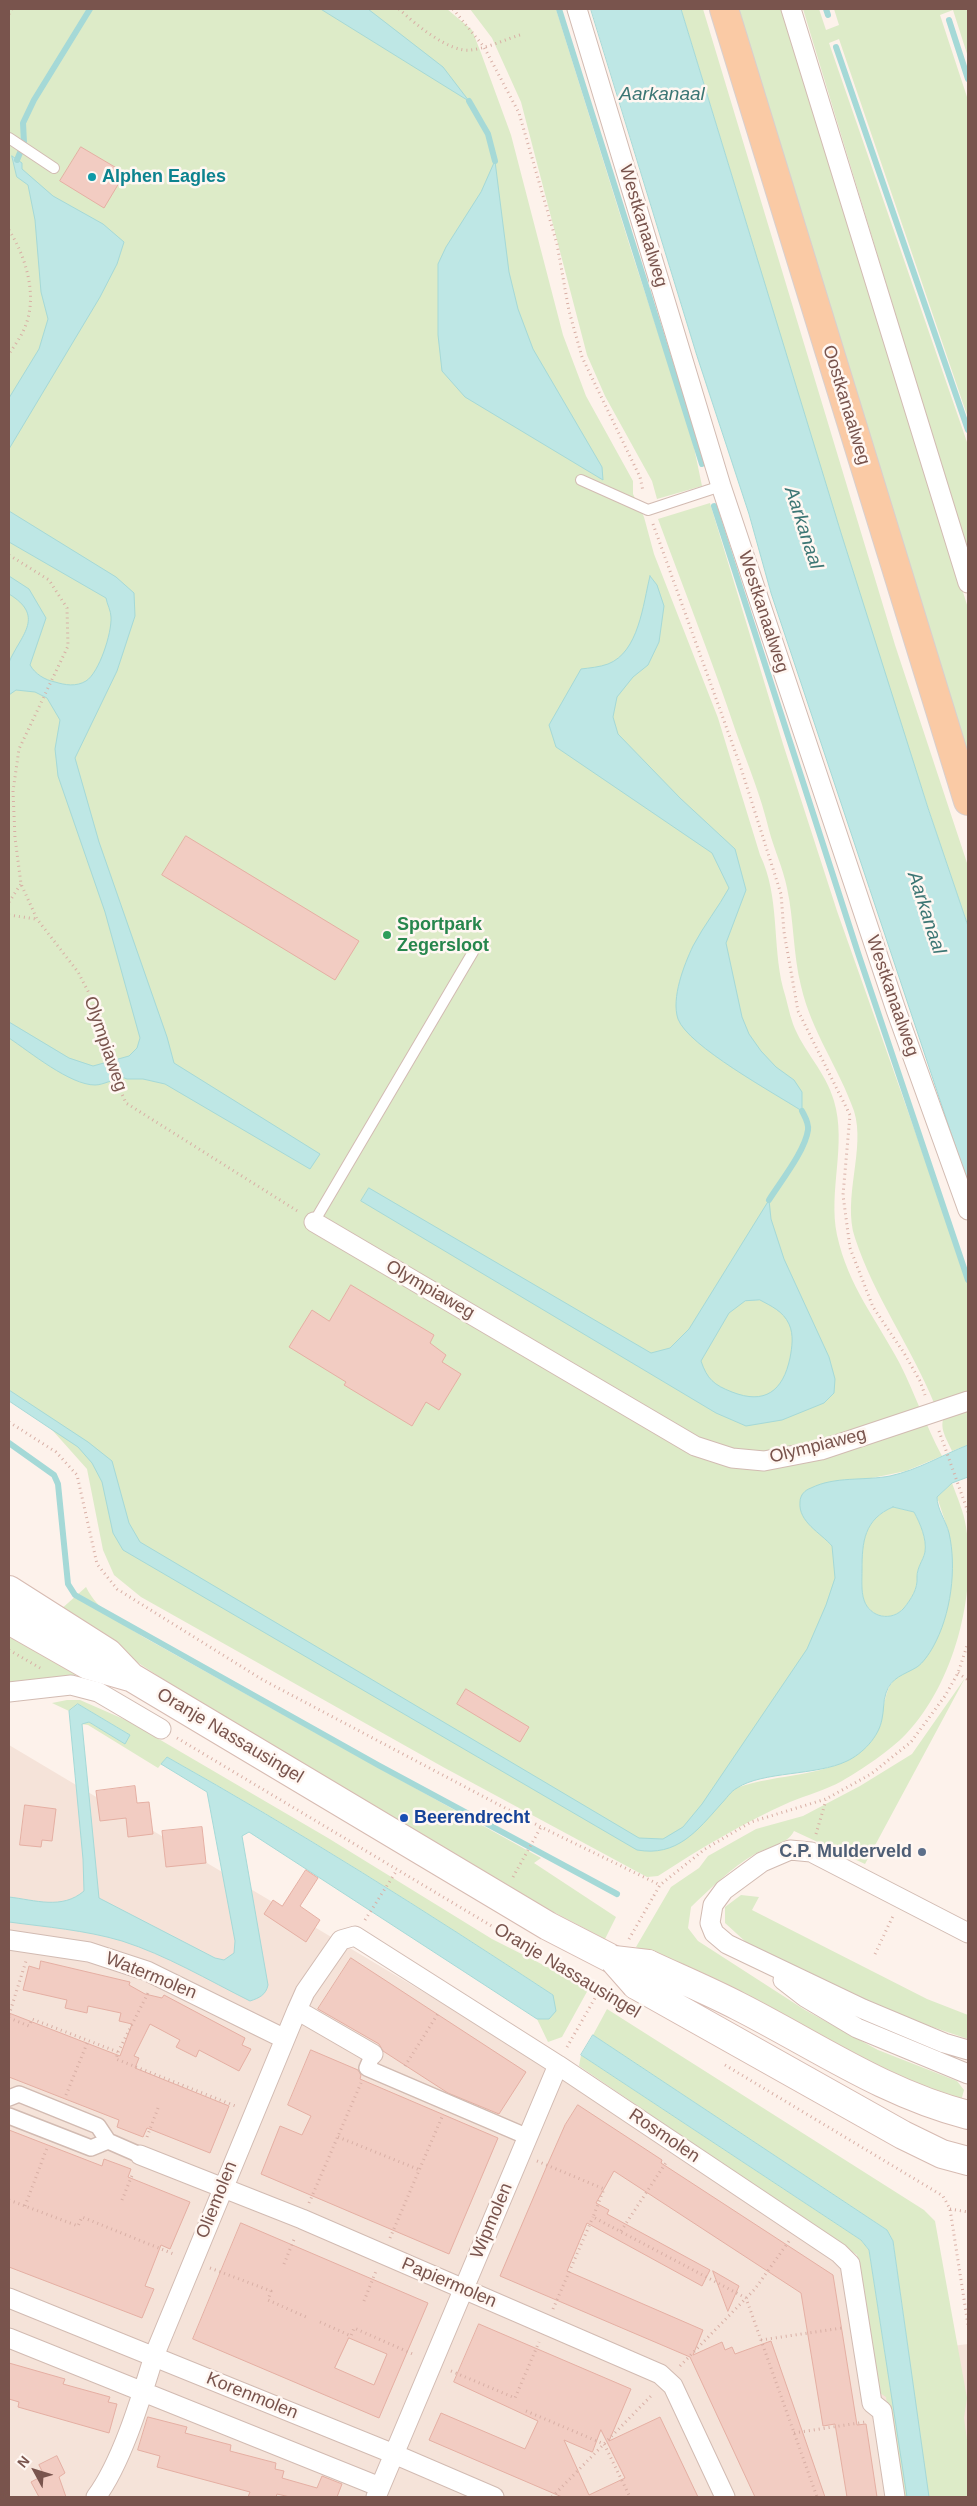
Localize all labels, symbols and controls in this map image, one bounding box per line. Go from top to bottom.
water label: Aarkanaal [619,84,705,106]
street label: Westkanaalweg [614,162,672,290]
place label: Alphen Eagles [102,166,226,188]
marker: Alphen Eagles [86,171,98,183]
street label: Oostkanaalweg [818,343,874,467]
water label: Aarkanaal [779,484,827,572]
street label: Westkanaalweg [733,548,793,676]
water label: Aarkanaal [902,869,950,957]
place label: Sportpark Zegersloot [397,914,489,956]
marker: Sportpark Zegersloot [381,929,393,941]
street label: Westkanaalweg [861,933,923,1059]
street label: Olympiaweg [79,994,131,1094]
street label: Olympiaweg [382,1256,478,1324]
street label: Olympiaweg [767,1424,869,1468]
street label: Oranje Nassausingel [153,1684,307,1788]
place label: Beerendrecht [414,1807,530,1829]
marker: Beerendrecht [398,1812,410,1824]
place label: C.P. Mulderveld [779,1841,912,1863]
marker: C.P. Mulderveld [916,1846,928,1858]
street label: Oranje Nassausingel [490,1919,644,2023]
street label: Watermolen [102,1948,200,2004]
street label: Rosmolen [624,2104,704,2168]
street label: Oliemolen [192,2158,242,2242]
street label: Wipmolen [466,2180,518,2262]
street label: Papiermolen [398,2253,500,2313]
street label: Korenmolen [203,2368,301,2424]
north arrow [10,2446,60,2496]
text: N [14,2453,33,2471]

